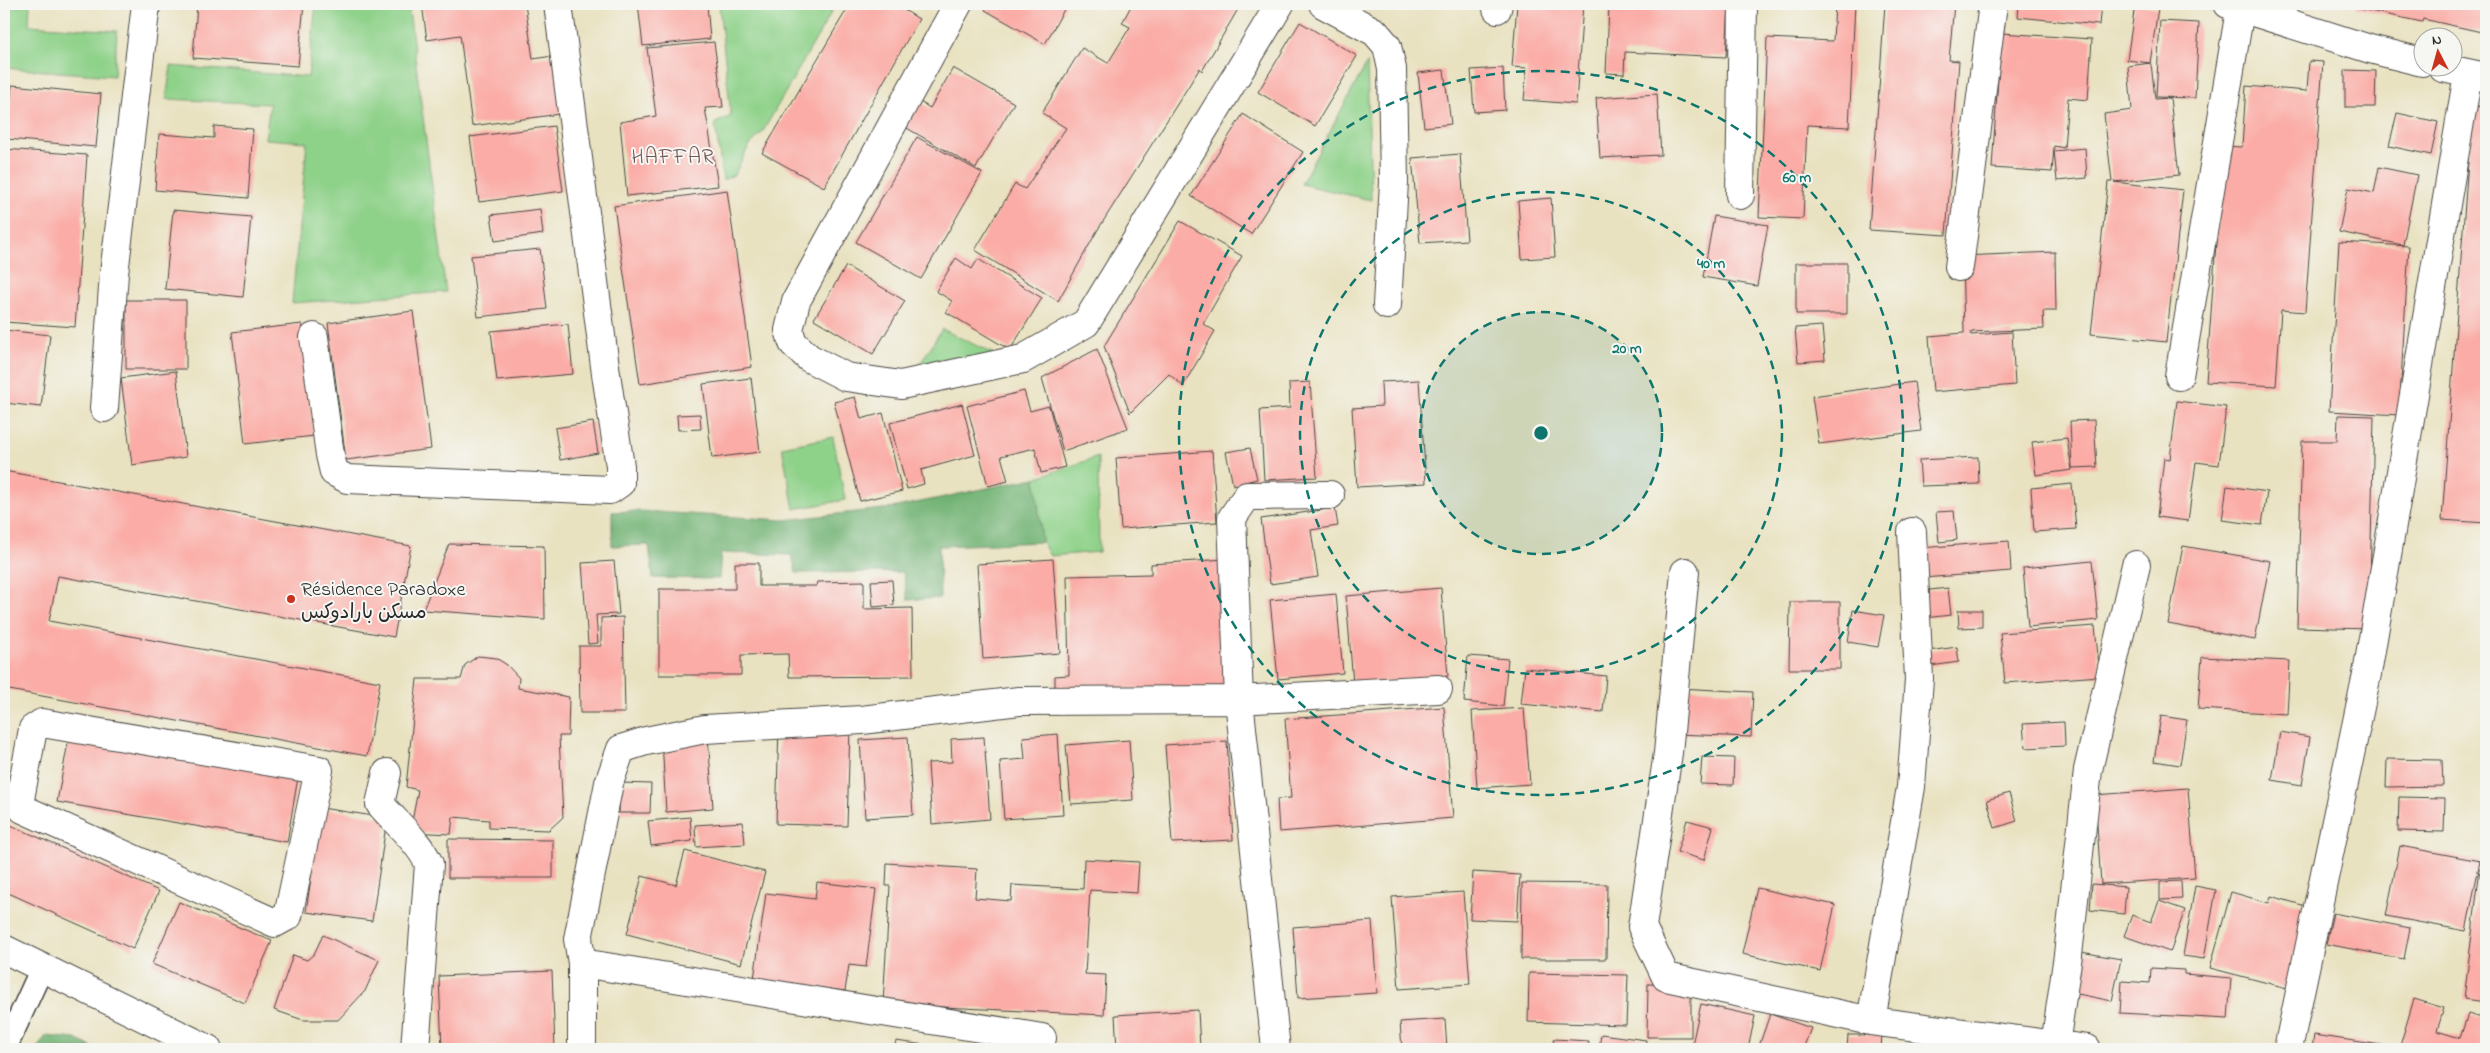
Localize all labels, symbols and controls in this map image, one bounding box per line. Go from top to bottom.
north arrow [2412,28,2462,78]
text: N [2431,30,2443,51]
district label: HAFFAR [632,143,714,173]
text: 60 m [1782,167,1812,189]
text: 40 m [1696,253,1725,275]
text: 20 m [1611,338,1642,360]
centre of rings [1532,424,1550,442]
place label: Résidence Paradoxe مسكن بارادوكس [301,576,465,628]
marker: Résidence Paradoxe مسكن بارادوكس [285,593,297,605]

